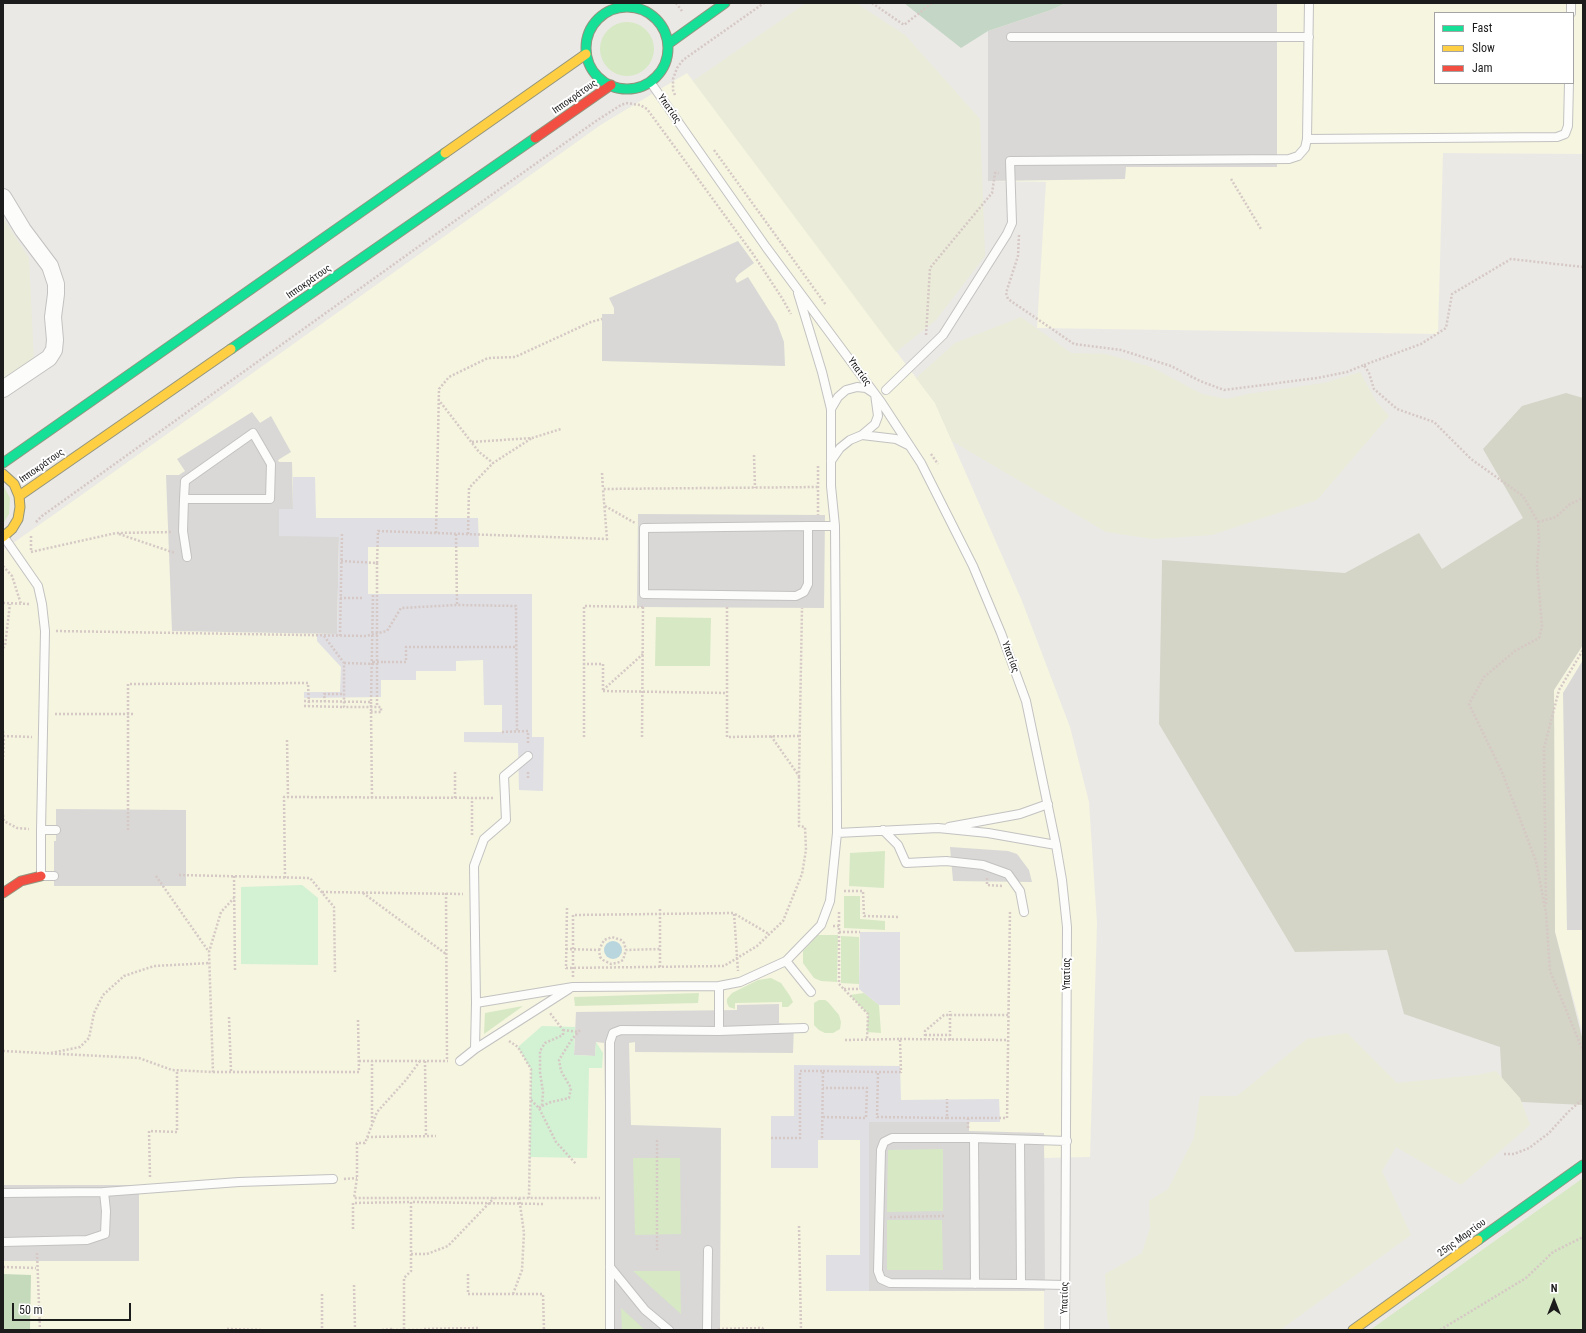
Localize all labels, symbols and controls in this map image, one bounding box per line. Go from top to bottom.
legend [1434,12,1574,84]
text: Fast [1472,21,1492,35]
text: Slow [1472,41,1495,55]
text: Jam [1472,61,1493,75]
street label: Ιπποκράτους [550,77,600,117]
street label: Υπατίας [655,92,683,126]
street label: Ιπποκράτους [284,262,334,302]
street label: Υπατίας [845,355,873,389]
street label: Ιπποκράτους [17,446,67,486]
street label: Υπατίας [999,640,1021,674]
street label: Υπατίας [1061,958,1073,990]
street label: 25ης Μαρτίου [1436,1216,1488,1260]
north arrow [1534,1281,1574,1321]
street label: Υπατίας [1059,1282,1071,1314]
text: N [1551,1282,1557,1295]
scale bar [14,1295,133,1321]
text: 50 m [19,1303,43,1317]

